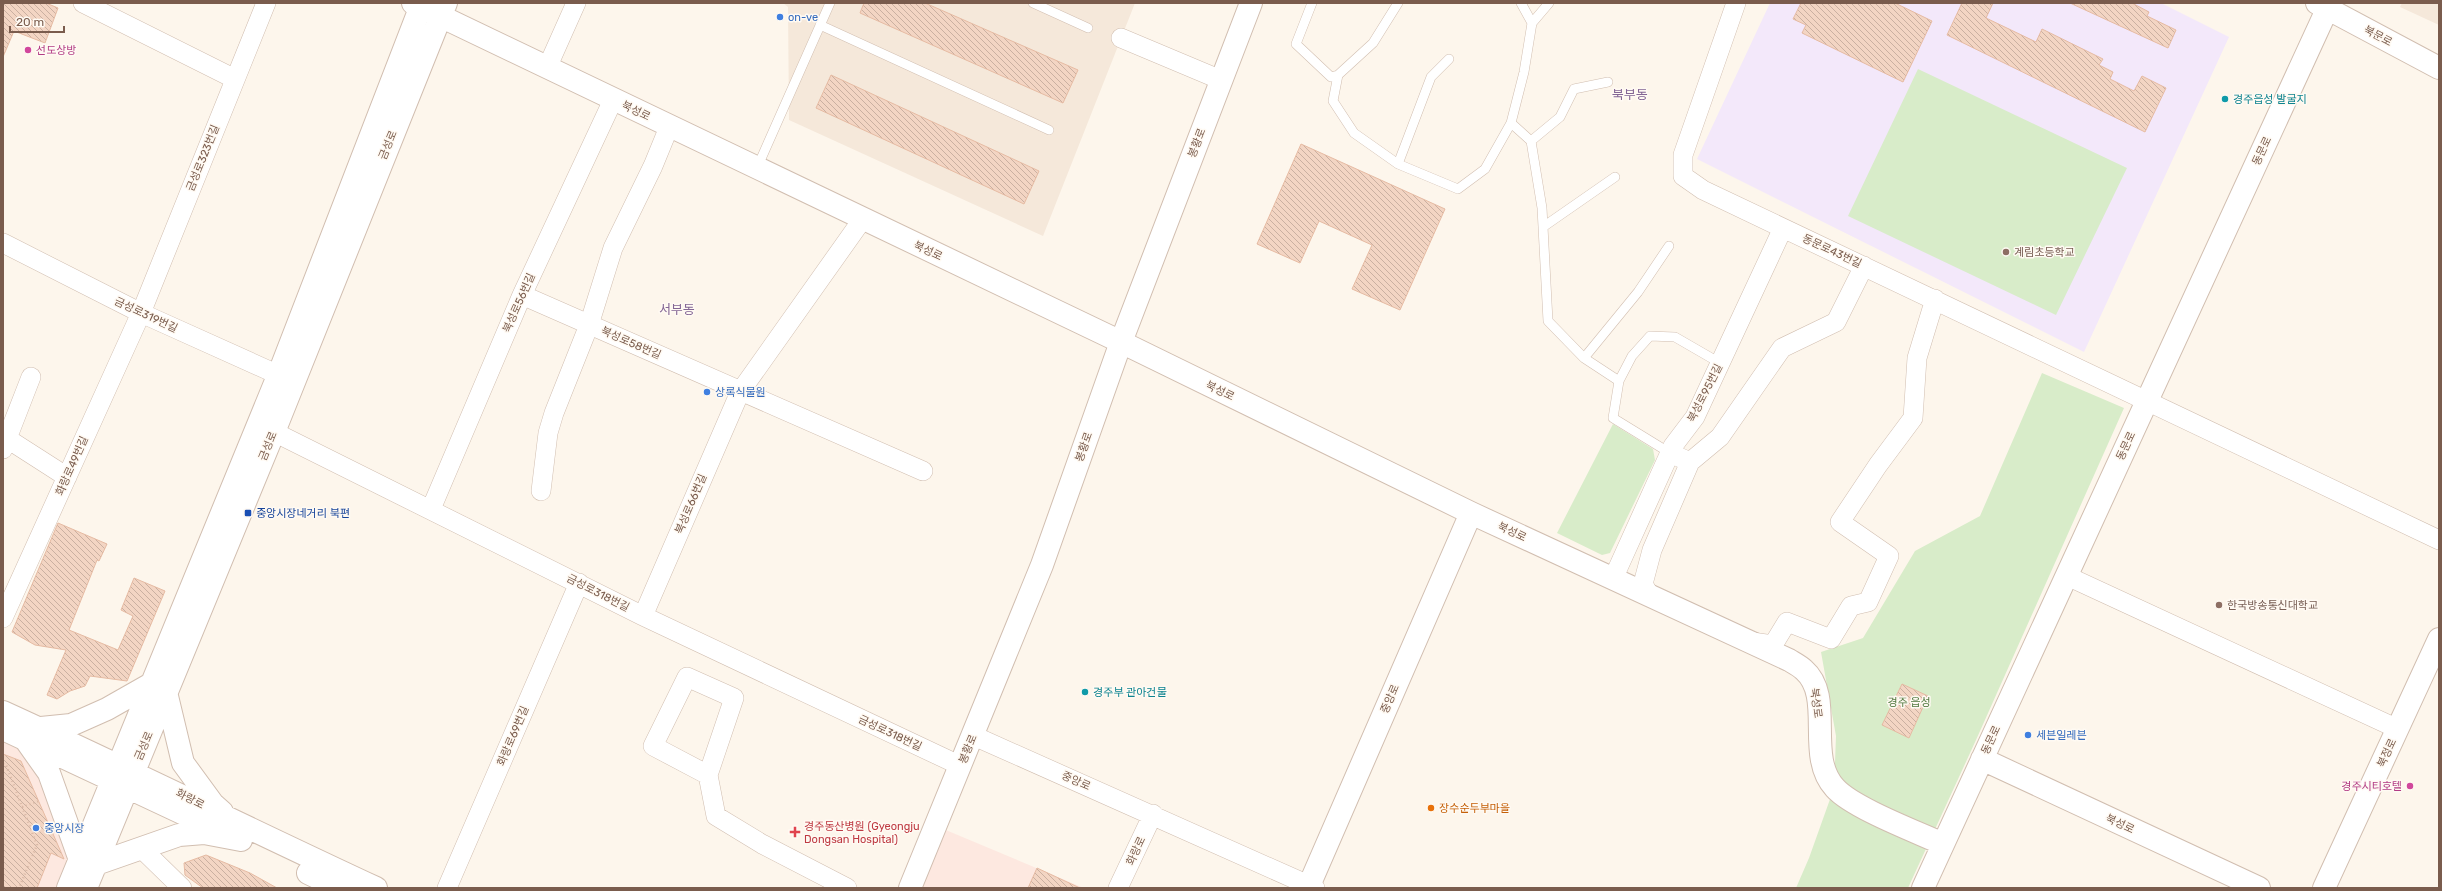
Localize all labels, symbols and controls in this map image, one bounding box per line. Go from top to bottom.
scale bar [10,8,64,34]
place label: on-ve [788,11,818,24]
marker: on-ve [775,12,785,22]
text: 20 m [16,15,44,29]
street label: 북문로 [2362,23,2394,49]
place label: 선도상방 [36,44,76,57]
marker: 선도상방 [23,45,33,55]
district label: 북부동 [1612,87,1648,102]
place label: 경주읍성 발굴지 [2233,93,2307,106]
marker: 경주읍성 발굴지 [2220,94,2230,104]
street label: 북성로 [620,99,652,123]
street label: 금성로323번길 [184,123,222,193]
street label: 봉황로 [1185,126,1209,160]
street label: 금성로 [376,128,400,162]
street label: 동문로 [2250,134,2274,168]
street label: 동문로43번길 [1800,232,1864,270]
street label: 북성로 [911,239,945,263]
place label: 계림초등학교 [2014,246,2075,259]
marker: 계림초등학교 [2001,247,2011,257]
street label: 북성로56번길 [500,271,538,335]
street label: 금성로319번길 [112,295,180,335]
district label: 서부동 [659,302,695,317]
street label: 북성로58번길 [599,324,663,362]
street label: 북성로95번길 [1685,362,1725,424]
street label: 북성로 [1204,379,1236,403]
place label: 상록식물원 [715,386,766,399]
marker: 상록식물원 [702,387,712,397]
street label: 금성로 [256,429,280,463]
street label: 동문로 [2114,429,2138,463]
street label: 봉황로 [1073,431,1095,463]
street label: 화랑로49번길 [53,434,91,498]
street label: 북성로66번길 [673,472,709,536]
place label: 중앙시장네거리 북편 [256,507,350,520]
marker: 중앙시장네거리 북편 [243,508,253,518]
street label: 북성로 [1495,520,1529,544]
street label: 금성로318번길 [564,572,632,614]
place label: 한국방송통신대학교 [2227,599,2318,612]
marker: 한국방송통신대학교 [2214,600,2224,610]
street label: 중앙로 [1378,682,1402,716]
place label: 경주부 관아건물 [1093,686,1167,699]
marker: 경주부 관아건물 [1080,687,1090,697]
street label: 북성로 [1807,687,1825,719]
park label: 경주 읍성 [1887,696,1931,709]
street label: 화랑로69번길 [495,704,531,768]
street label: 금성로318번길 [856,713,924,753]
street label: 동문로 [1979,723,2003,757]
street label: 금성로 [132,729,156,763]
place label: 세븐일레븐 [2036,729,2087,742]
marker: 세븐일레븐 [2023,730,2033,740]
street label: 봉황로 [956,732,980,766]
street label: 북정로 [2375,736,2399,770]
street label: 중앙로 [1059,769,1093,793]
place label: 경주시티호텔 [2341,780,2402,793]
marker: 경주시티호텔 [2405,781,2415,791]
street label: 화랑로 [174,786,206,812]
place label: 장수순두부마을 [1439,802,1510,815]
marker: 장수순두부마을 [1426,803,1436,813]
street label: 북성로 [2103,812,2137,836]
place label: 경주동산병원 (Gyeongju Dongsan Hospital) [804,820,920,846]
place label: 중앙시장 [44,822,84,835]
marker: 중앙시장 [31,823,41,833]
marker: 경주동산병원 (Gyeongju Dongsan Hospital) [789,826,801,838]
street label: 화랑로 [1124,834,1148,868]

